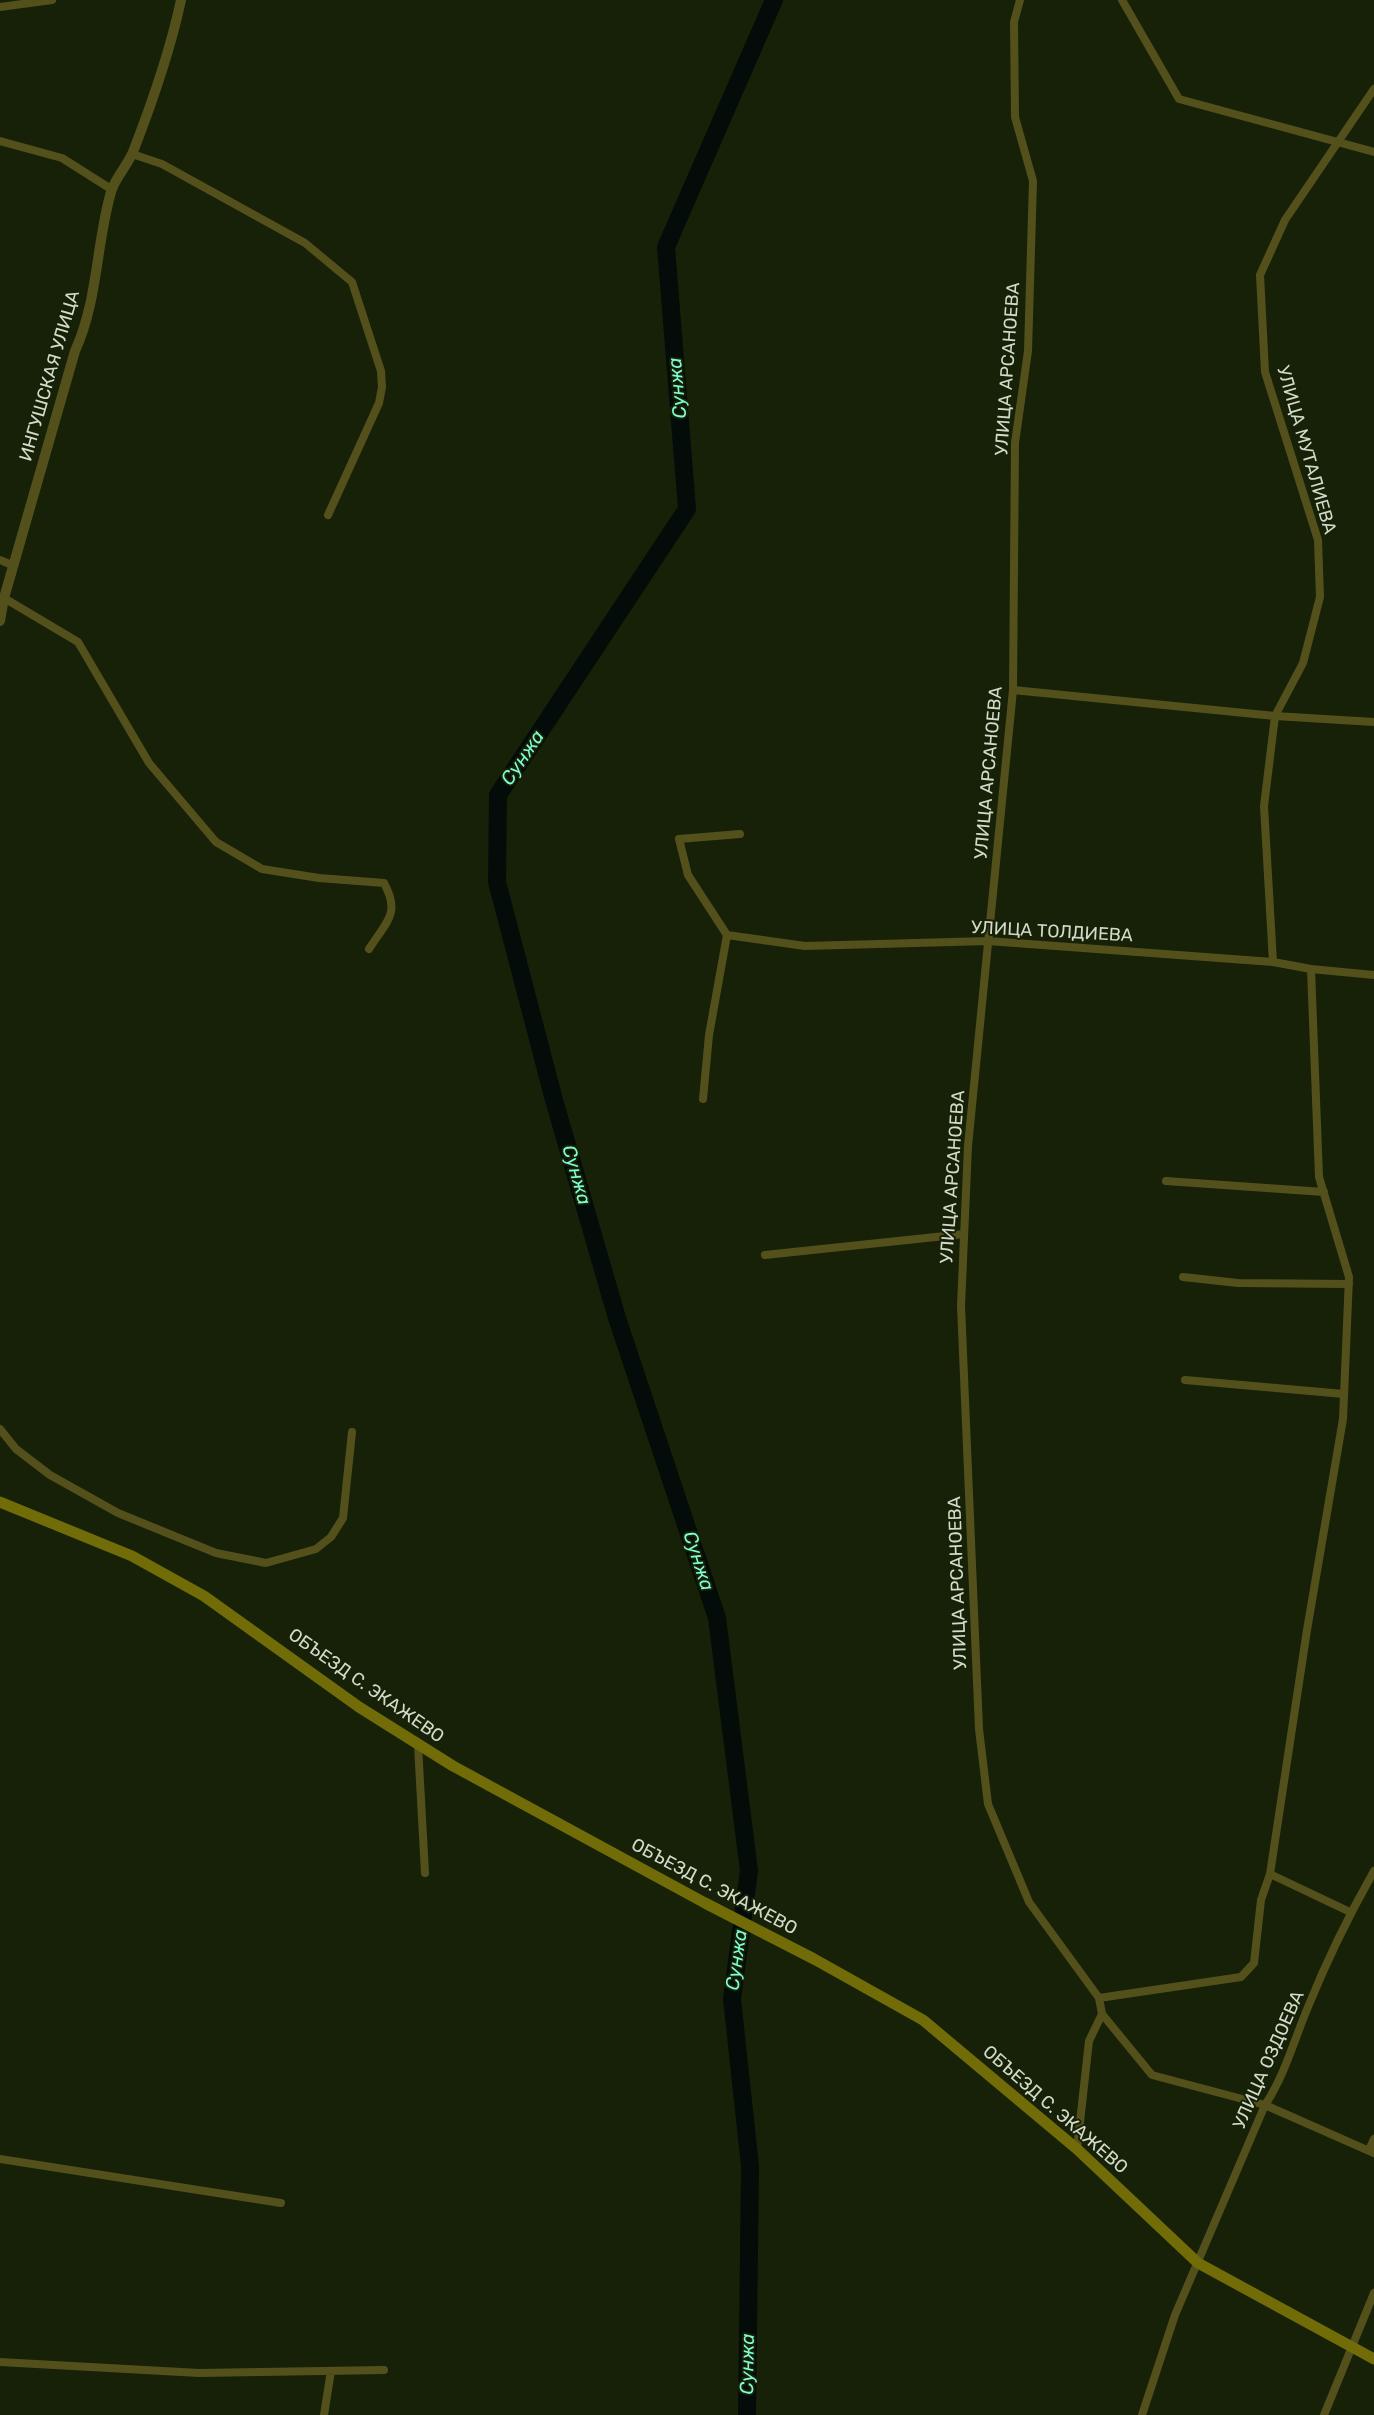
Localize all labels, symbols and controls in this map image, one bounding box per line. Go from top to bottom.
street label: УЛИЦА АРСАНОЕВА [991,282,1025,456]
street label: ИНГУШСКАЯ УЛИЦА [15,288,85,464]
water label: Сунжа [664,357,692,419]
street label: УЛИЦА МУТАЛИЕВА [1272,363,1340,537]
street label: УЛИЦА АРСАНОЕВА [971,686,1007,860]
water label: Сунжа [496,726,550,790]
street label: УЛИЦА ТОЛДИЕВА [971,917,1133,947]
street label: УЛИЦА АРСАНОЕВА [936,1090,970,1264]
water label: Сунжа [557,1142,595,1208]
street label: УЛИЦА АРСАНОЕВА [944,1496,972,1670]
water label: Сунжа [678,1528,718,1594]
street label: ОБЪЕЗД С. ЭКАЖЕВО [284,1624,448,1748]
street label: ОБЪЕЗД С. ЭКАЖЕВО [627,1834,801,1940]
water label: Сунжа [721,1928,753,1992]
street label: УЛИЦА ОЗДОЕВА [1229,1988,1309,2132]
street label: ОБЪЕЗД С. ЭКАЖЕВО [978,2041,1132,2179]
water label: Сунжа [736,2333,760,2395]

